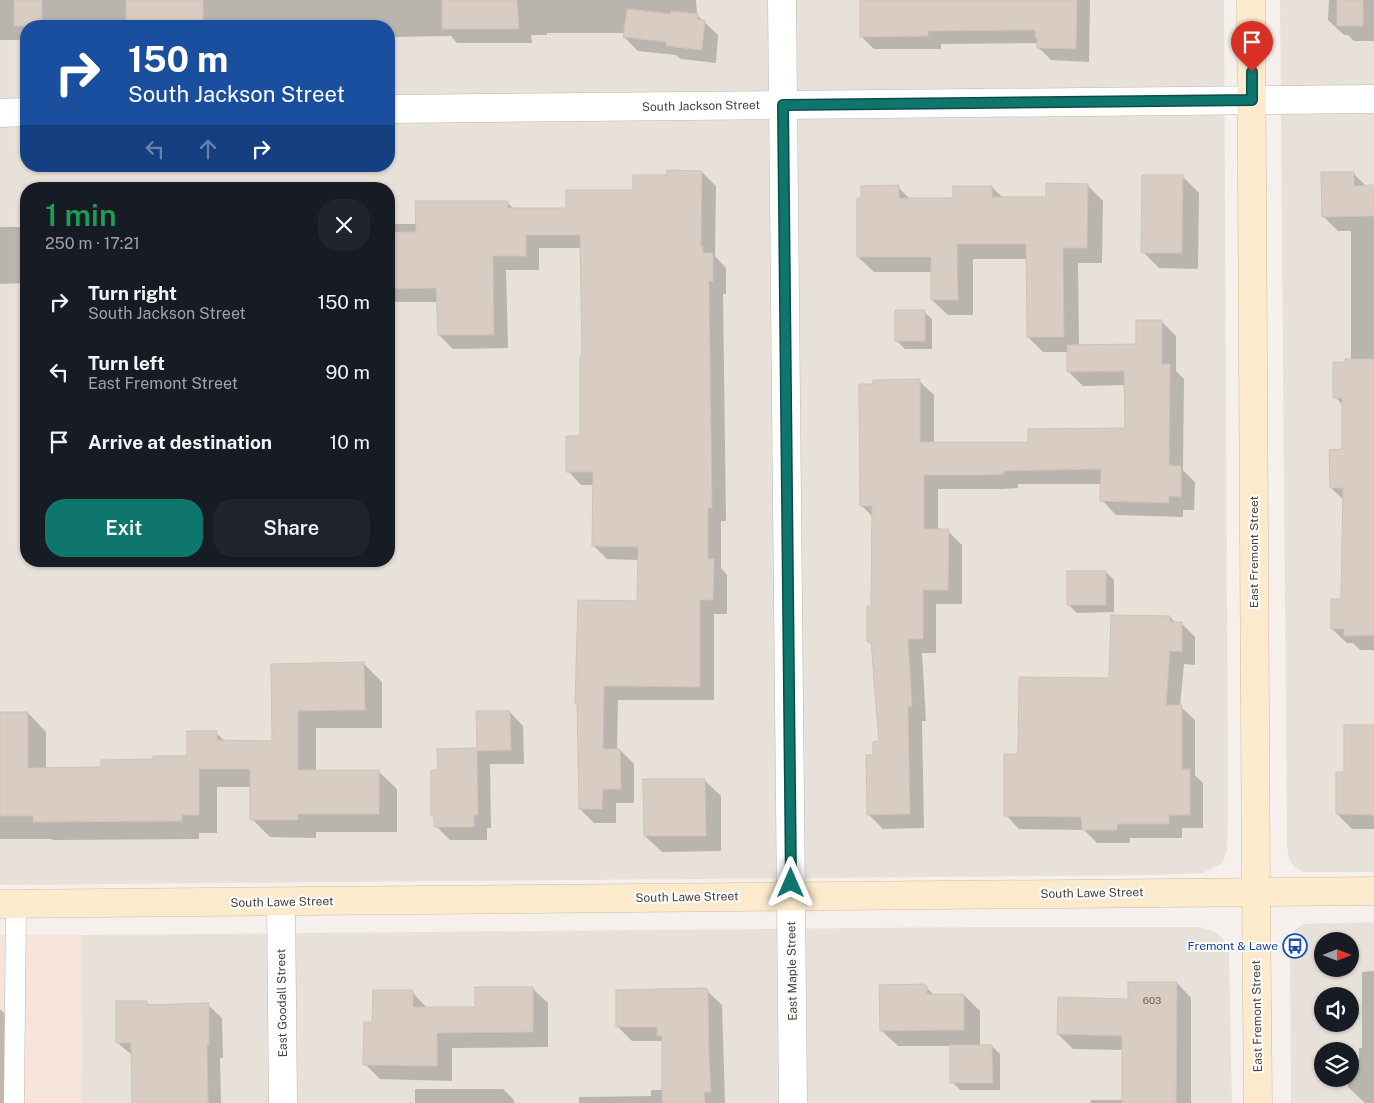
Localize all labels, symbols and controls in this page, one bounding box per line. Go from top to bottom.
pin [1231,21,1273,72]
icon: arrive [1238,28,1266,56]
text: 150 m [128,39,228,80]
icon: right [45,40,110,105]
text: South Jackson Street [128,81,345,107]
street label: South Jackson Street [642,98,761,114]
icon: left [141,135,169,163]
icon: ahead [194,135,222,163]
icon: right [247,135,275,163]
text: 1 min [45,197,116,233]
button: close [318,199,370,251]
text: 250 m · 17:21 [45,234,140,253]
text: Turn right [88,282,177,304]
icon: right [45,288,73,316]
text: 150 m [317,291,370,313]
text: South Jackson Street [88,304,246,323]
text: Turn left [88,352,165,374]
icon: left [45,358,73,386]
text: 90 m [326,361,370,383]
text: East Fremont Street [88,374,238,393]
icon: arrive [45,428,73,456]
text: Arrive at destination [88,431,272,453]
text: 10 m [330,431,370,453]
street label: East Fremont Street [1247,495,1261,608]
button: Exit [45,499,203,557]
button: Share [213,499,370,557]
position arrow [764,856,816,908]
street label: South Lawe Street [1040,885,1144,901]
street label: South Lawe Street [635,889,739,905]
street label: South Lawe Street [230,894,334,910]
street label: East Maple Street [784,921,800,1021]
north arrow [1314,932,1359,978]
map controls [1314,932,1359,1087]
bus stop icon: Fremont & Lawe [1282,933,1308,959]
place label: Fremont & Lawe [1187,939,1278,953]
street label: East Goodall Street [274,948,290,1057]
street label: East Fremont Street [1249,959,1265,1072]
button: sound [1314,987,1359,1032]
house number: 603 [1143,994,1161,1006]
button: layers [1314,1042,1359,1087]

